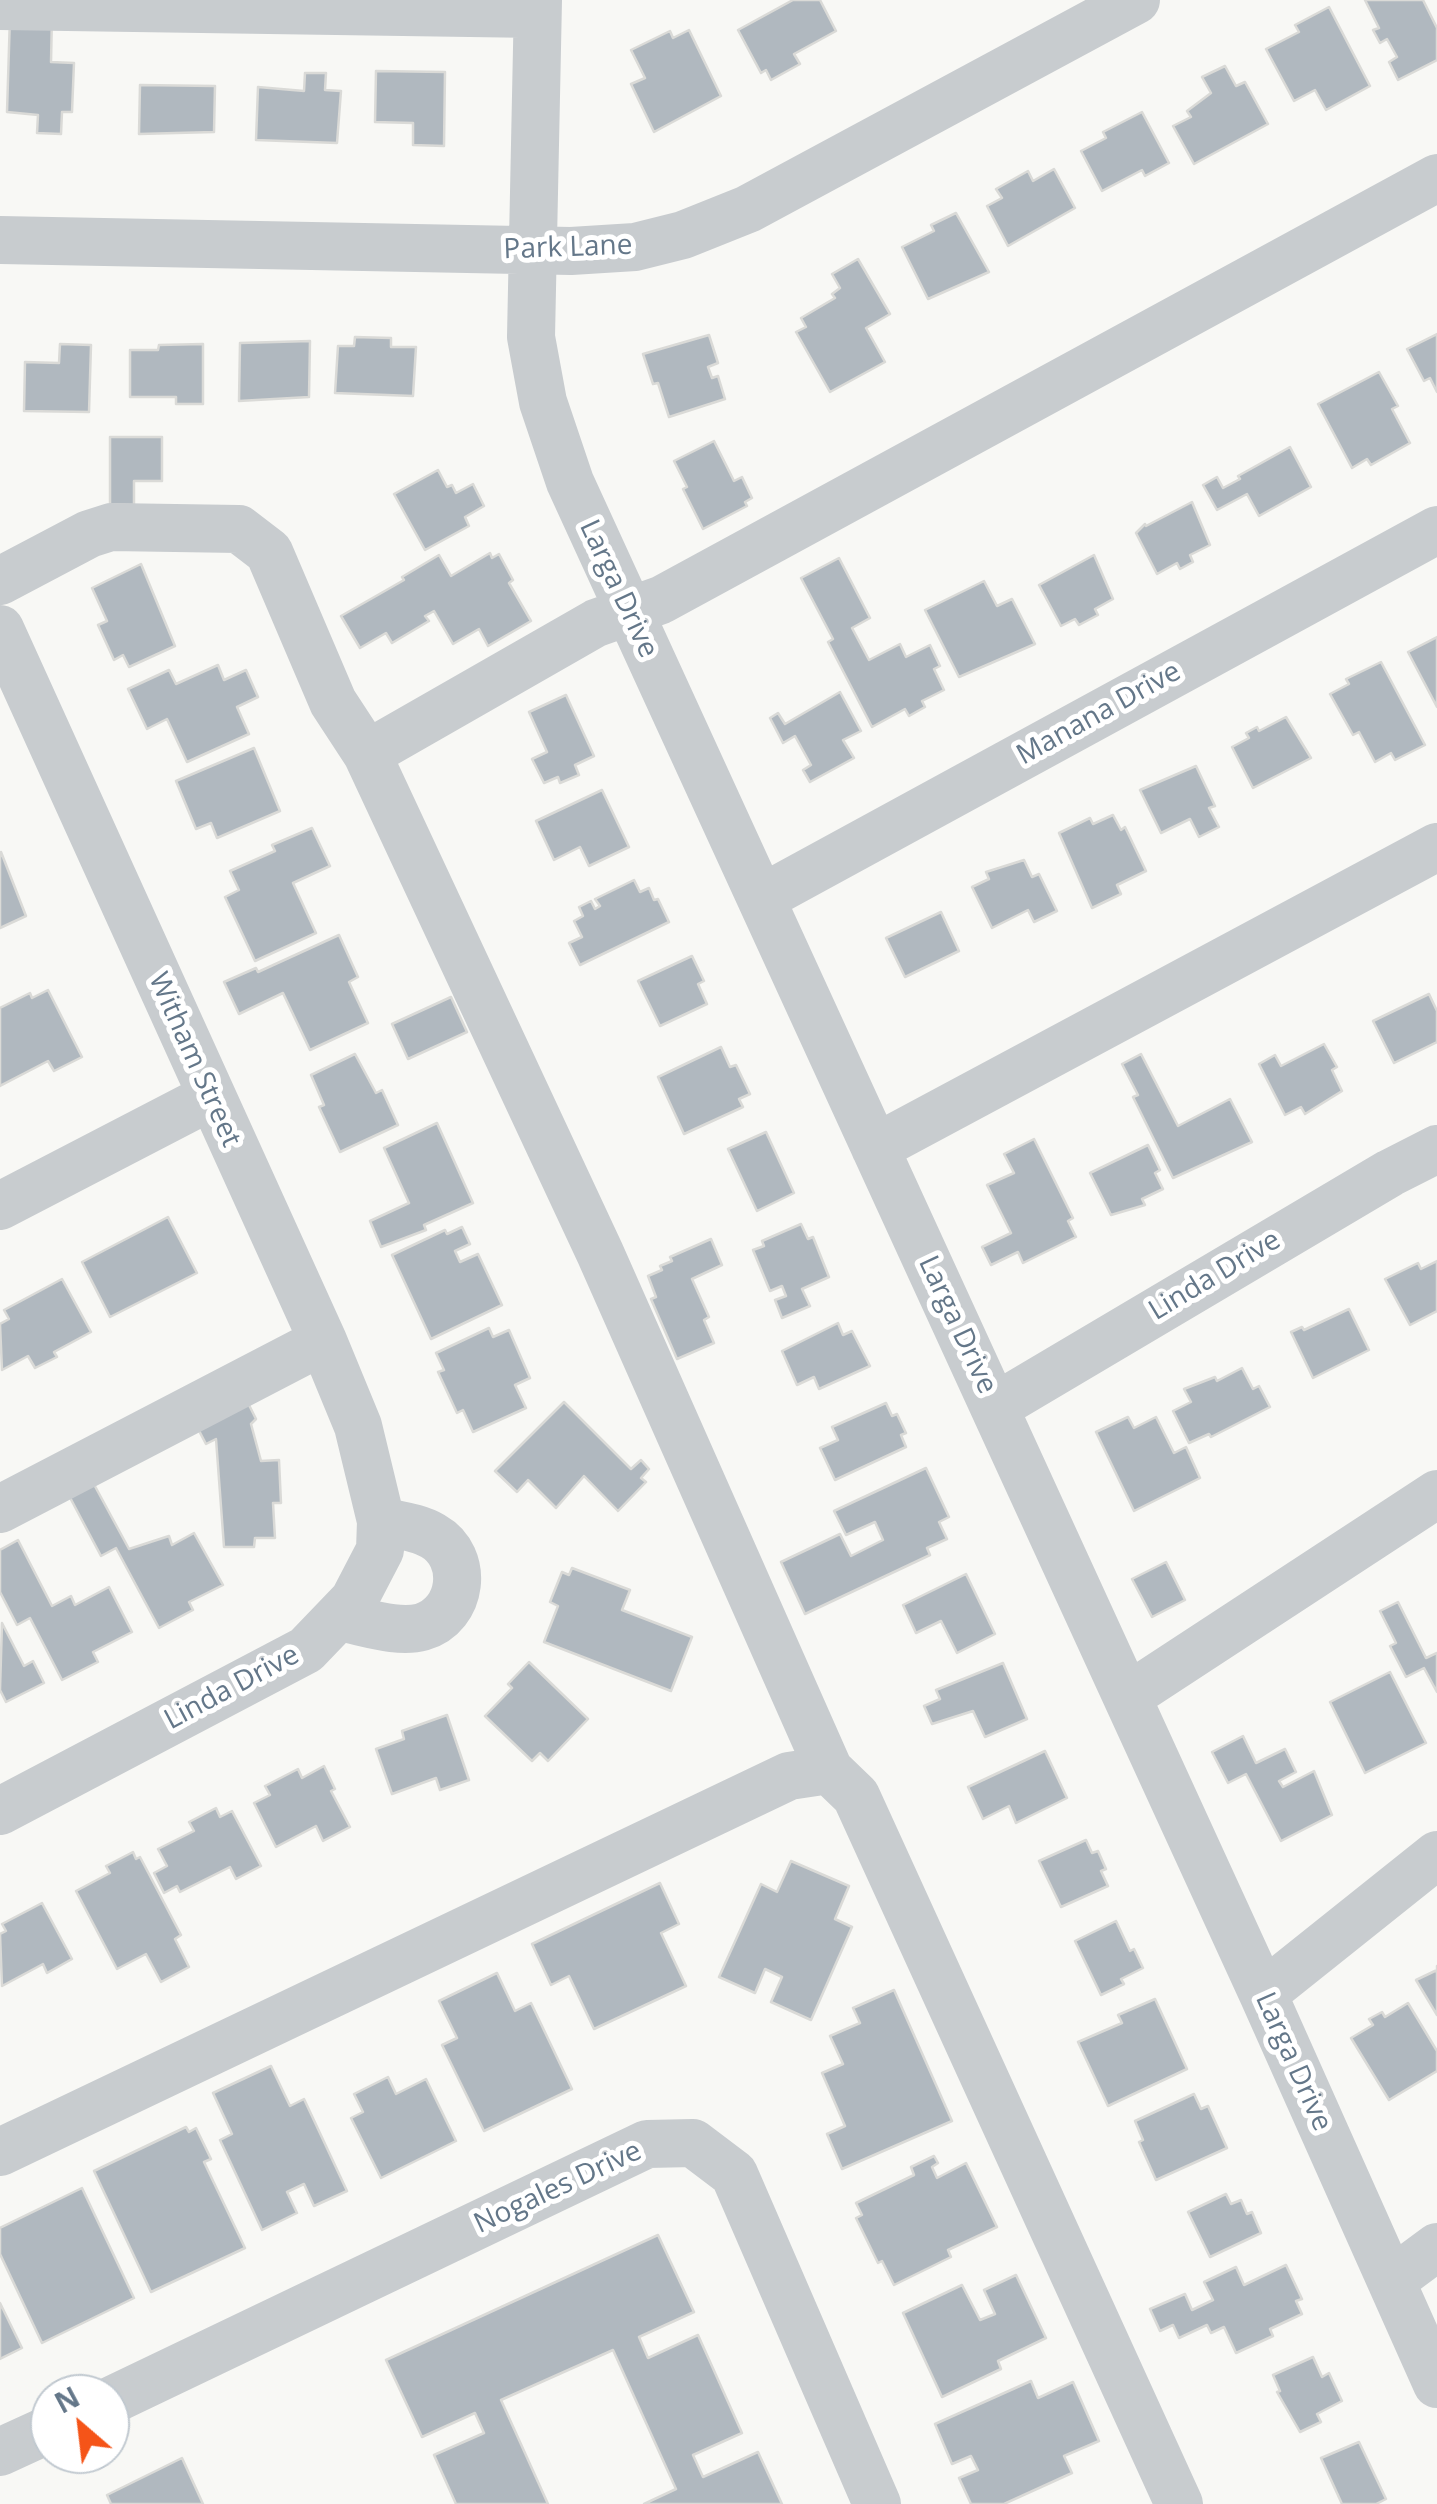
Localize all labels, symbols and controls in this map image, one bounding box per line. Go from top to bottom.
street label: Park Lane [503,229,633,267]
street label: Larga Drive [571,515,665,663]
street label: Manana Drive [1011,655,1187,773]
street label: Witham Street [141,968,247,1152]
street label: Linda Drive [1143,1224,1287,1328]
street label: Larga Drive [910,1251,1004,1399]
street label: Linda Drive [159,1639,305,1737]
street label: Larga Drive [1248,1987,1338,2137]
street label: Nogales Drive [469,2135,647,2241]
north arrow [30,2374,130,2474]
text: N [48,2377,86,2421]

